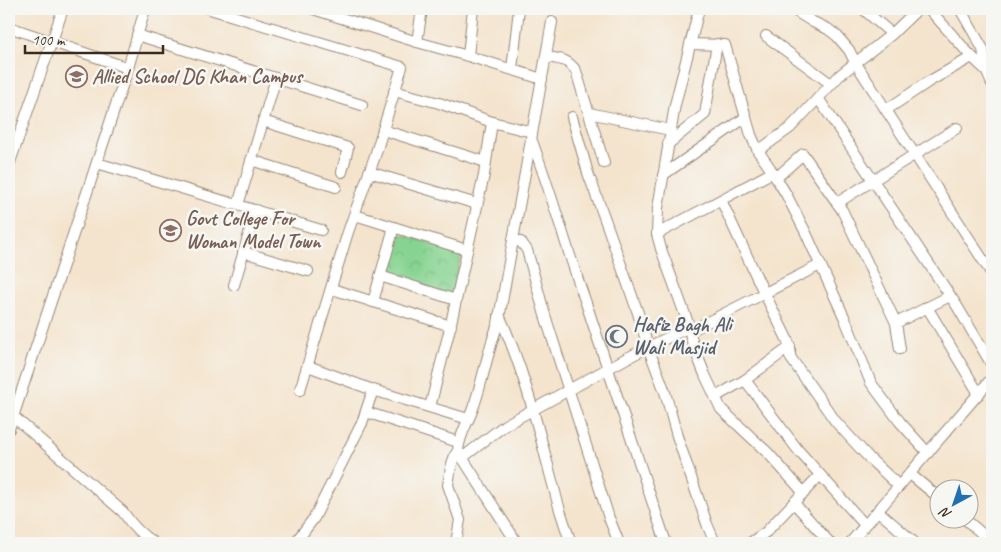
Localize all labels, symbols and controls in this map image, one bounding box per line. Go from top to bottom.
scale bar [25,22,162,54]
text: 100 m [32,31,66,50]
school or university icon: Allied School DG Khan Campus [64,64,88,88]
place label: Allied School DG Khan Campus [92,64,304,89]
place label: Govt College For Woman Model Town [186,206,322,254]
school or university icon: Govt College For Woman Model Town [158,218,182,242]
place label: Hafiz Bagh Ali Wali Masjid [633,312,734,360]
mosque icon: Hafiz Bagh Ali Wali Masjid [605,324,629,348]
north arrow [928,480,978,530]
text: N [935,503,955,523]

